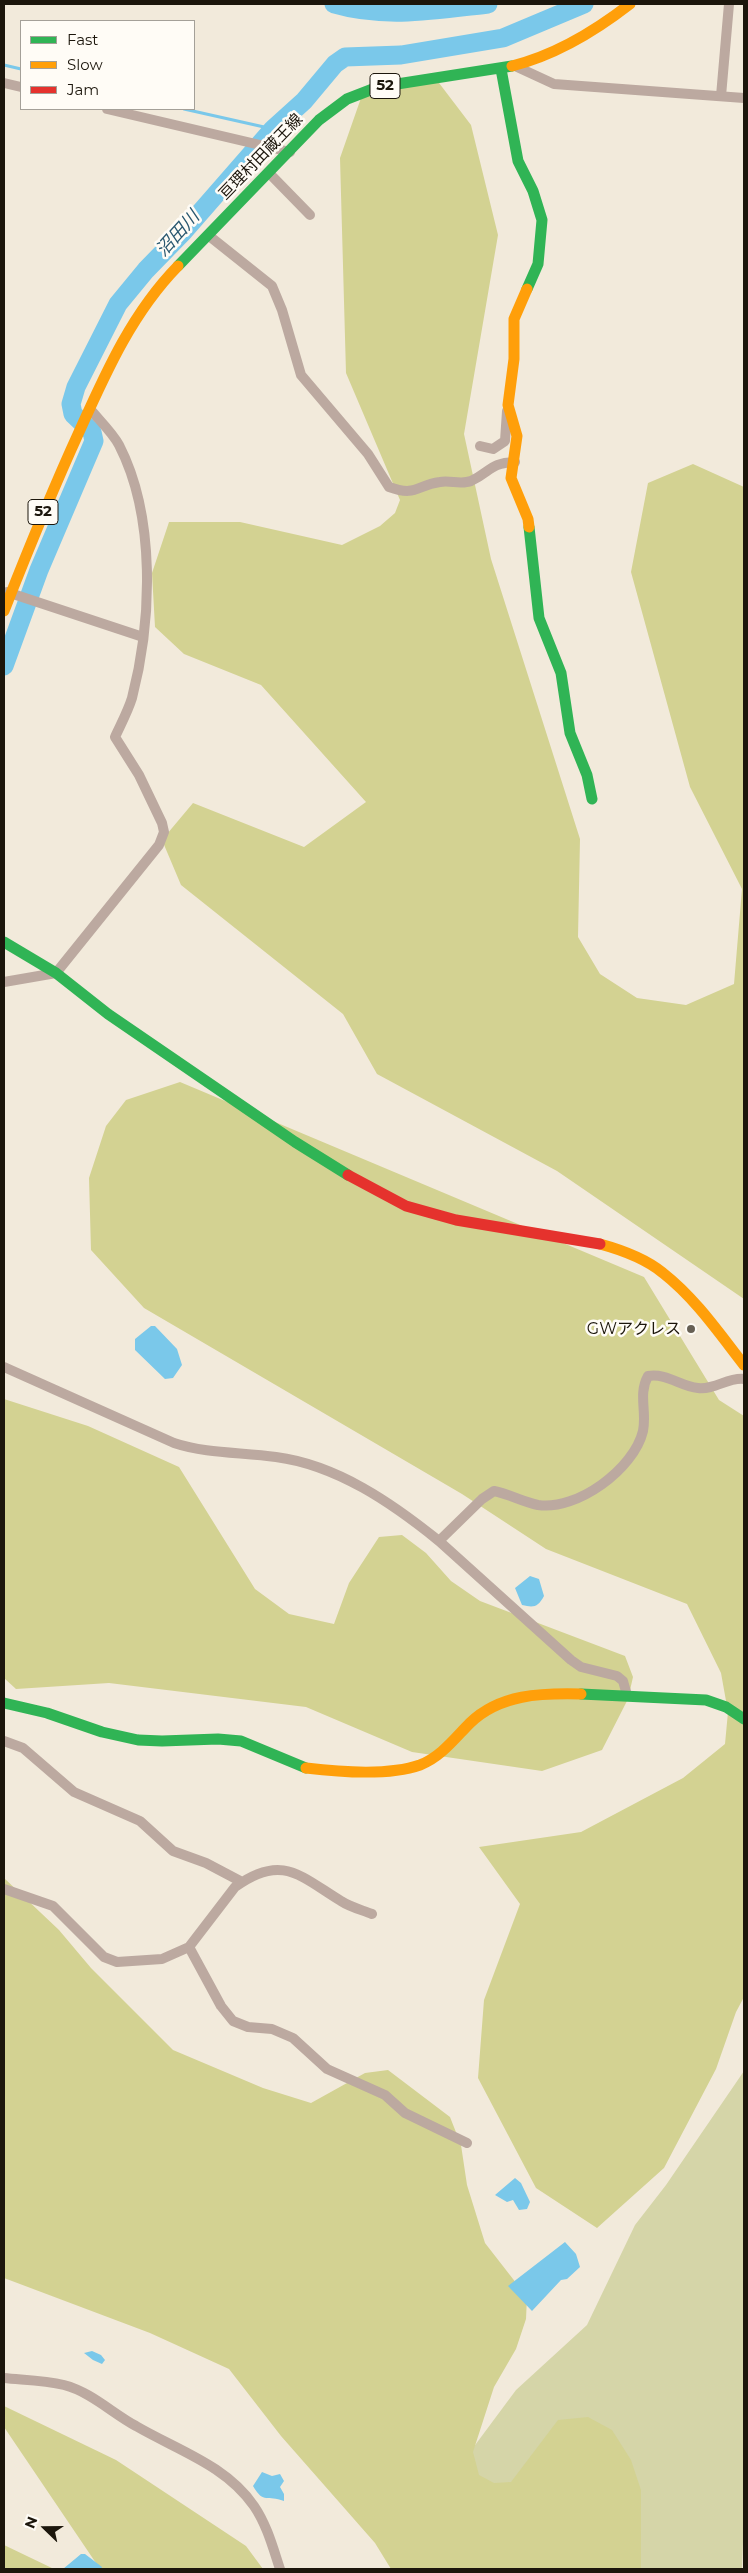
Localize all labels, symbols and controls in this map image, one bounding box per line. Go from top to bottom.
legend [20,20,195,110]
text: Fast [67,30,98,49]
text: Slow [67,55,103,74]
road number: 52 [370,74,400,98]
text: Jam [67,80,99,99]
street label: 亘理村田蔵王線 [215,110,307,204]
water label: 沼田川 [152,207,204,261]
road number: 52 [28,500,58,524]
place label: GWアクレス [587,1319,681,1339]
marker: GWアクレス [685,1323,697,1335]
north arrow [20,2503,70,2553]
text: N [21,2514,42,2531]

